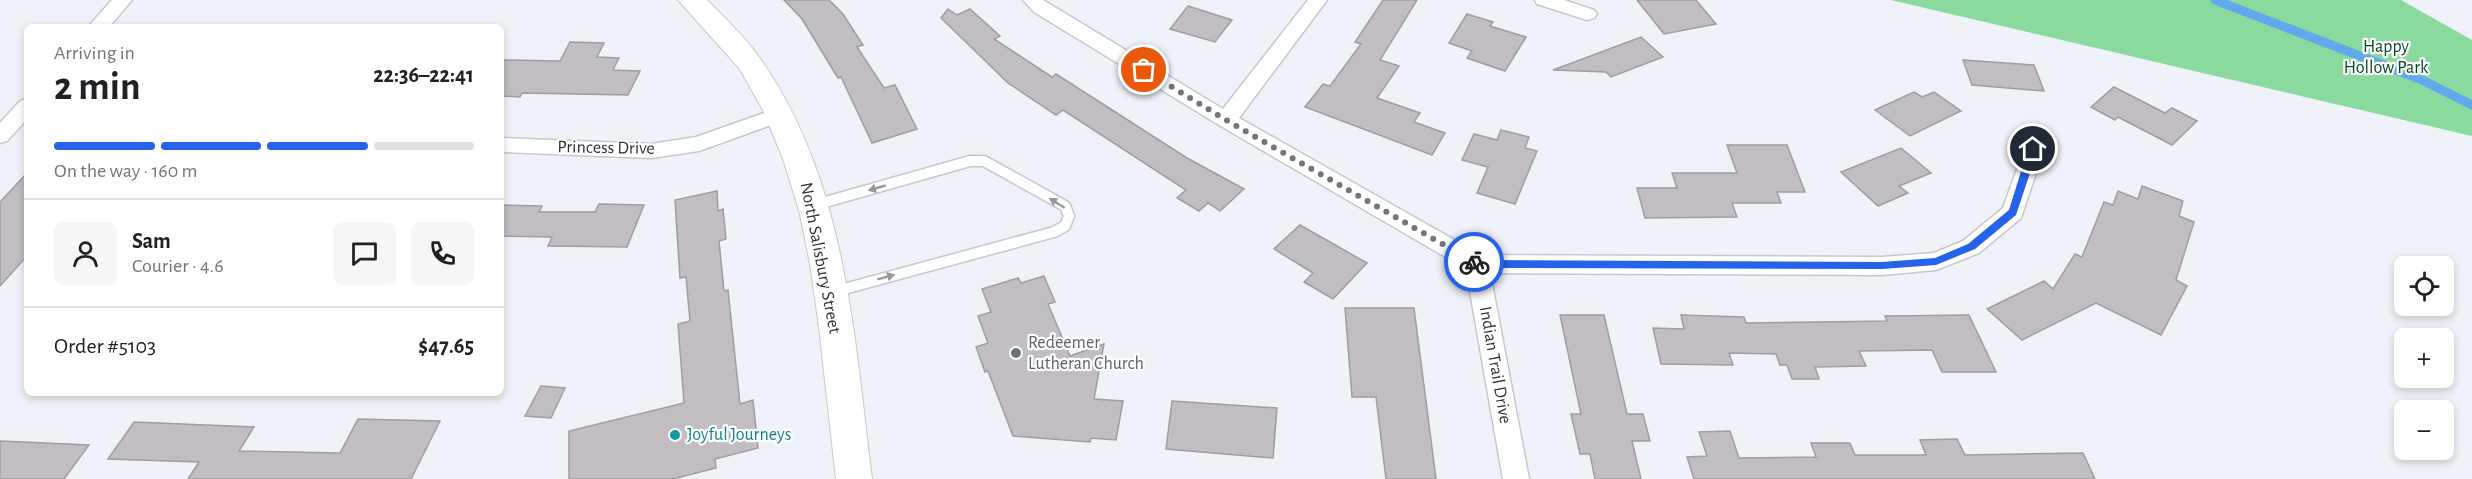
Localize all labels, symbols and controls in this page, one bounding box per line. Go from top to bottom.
park label: Happy Hollow Park [2344,38,2429,77]
text: Arriving in [54,43,135,63]
pin [1118,44,1169,95]
icon: bag [1127,53,1160,86]
text: 22:36–22:41 [373,64,474,86]
text: 2 min [54,68,141,107]
pin [2007,123,2058,174]
icon: home [2016,132,2049,165]
street label: Princess Drive [557,138,655,158]
text: On the way · 160 m [54,161,198,181]
street label: North Salisbury Street [797,181,844,335]
one-way arrow [868,183,886,193]
one-way arrow [1049,197,1065,208]
button: person [54,222,117,285]
button: chat [333,222,396,285]
button: phone [411,222,474,285]
text: Sam [132,230,171,252]
courier [1444,232,1504,292]
icon: bike [1458,246,1491,279]
text: Courier · 4.6 [132,256,224,276]
map controls [2394,256,2454,460]
button: locate [2394,256,2454,316]
one-way arrow [877,272,895,281]
street label: Indian Trail Drive [1476,305,1514,425]
button: + [2394,328,2454,388]
place label: Redeemer Lutheran Church [1028,334,1144,373]
text: Order #5103 [54,335,156,357]
text: $47.65 [418,335,474,357]
marker: Redeemer Lutheran Church [1009,346,1023,360]
button: − [2394,400,2454,460]
place label: Joyful Journeys [687,426,791,444]
marker: Joyful Journeys [668,428,682,442]

